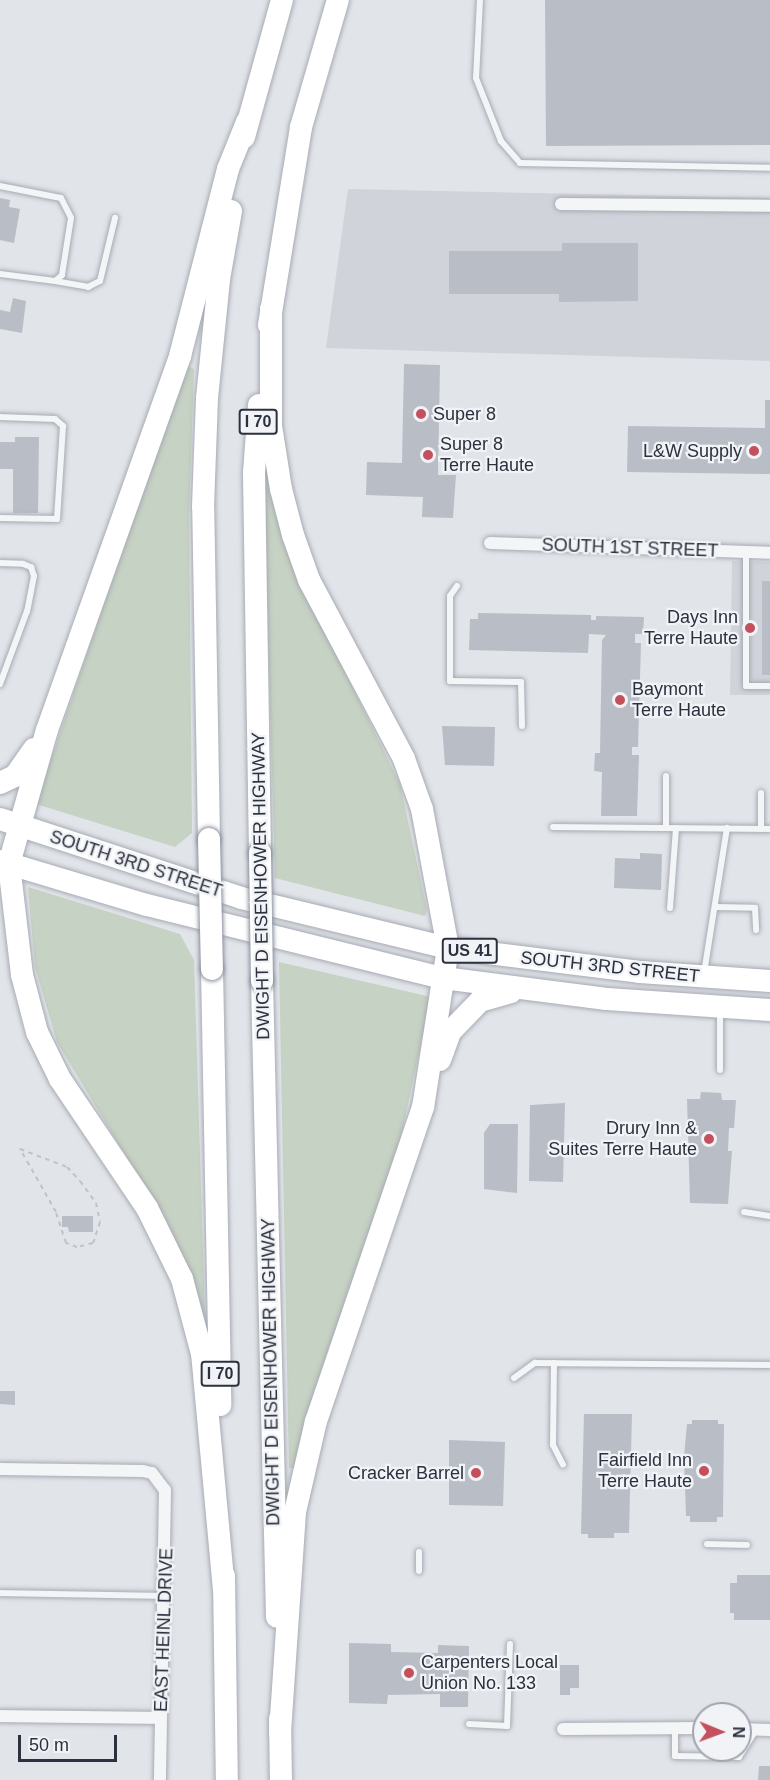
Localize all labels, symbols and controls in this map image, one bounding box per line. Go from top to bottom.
place label: Super 8 [433,403,496,425]
marker: Super 8 [414,407,428,421]
road number: I 70 [238,409,278,435]
place label: Super 8 Terre Haute [440,434,534,476]
place label: L&W Supply [643,440,742,462]
marker: L&W Supply [747,444,761,458]
marker: Super 8 Terre Haute [421,448,435,462]
street label: SOUTH 1ST STREET [541,534,719,562]
place label: Days Inn Terre Haute [644,607,738,650]
marker: Days Inn Terre Haute [743,621,757,635]
place label: Baymont Terre Haute [632,679,726,722]
marker: Baymont Terre Haute [613,693,627,707]
street label: DWIGHT D EISENHOWER HIGHWAY [248,732,274,1040]
street label: SOUTH 3RD STREET [47,826,225,902]
road number: US 41 [442,938,498,964]
street label: SOUTH 3RD STREET [519,947,701,987]
place label: Drury Inn & Suites Terre Haute [548,1118,697,1160]
marker: Drury Inn & Suites Terre Haute [702,1132,716,1146]
street label: DWIGHT D EISENHOWER HIGHWAY [258,1218,284,1526]
road number: I 70 [200,1361,240,1387]
place label: Fairfield Inn Terre Haute [598,1450,692,1492]
place label: Cracker Barrel [348,1462,464,1484]
marker: Fairfield Inn Terre Haute [697,1464,711,1478]
marker: Cracker Barrel [469,1466,483,1480]
street label: EAST HEINL DRIVE [150,1547,178,1713]
place label: Carpenters Local Union No. 133 [421,1652,558,1694]
marker: Carpenters Local Union No. 133 [402,1666,416,1680]
north arrow [692,1702,752,1762]
scale bar [21,1723,120,1761]
text: N [730,1726,747,1738]
text: 50 m [29,1735,69,1755]

